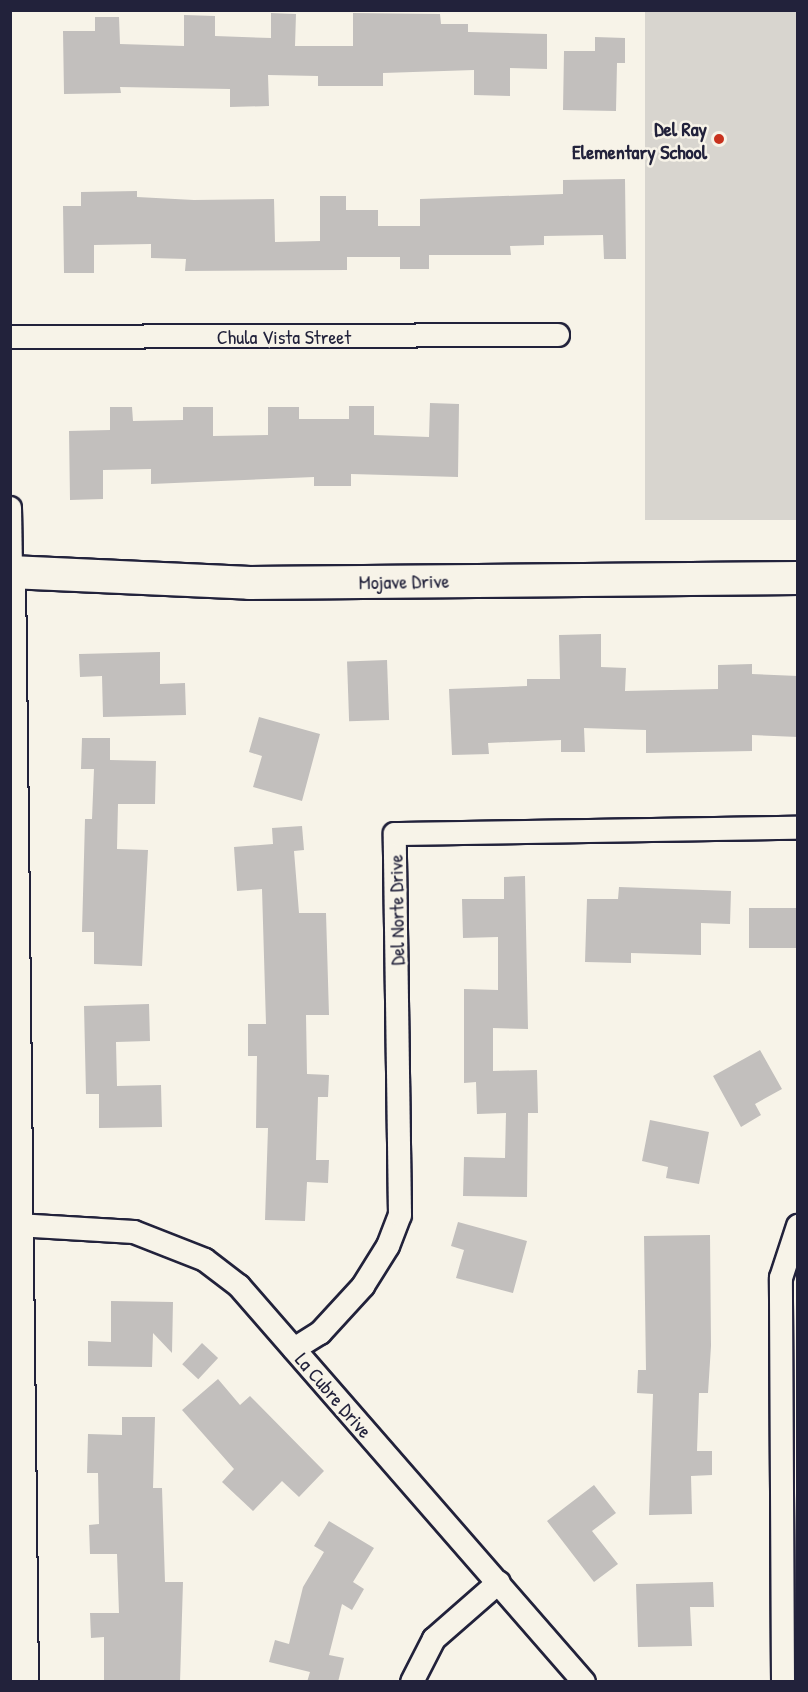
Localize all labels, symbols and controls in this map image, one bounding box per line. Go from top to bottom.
place label: Del Ray Elementary School [572,116,707,163]
marker: Del Ray Elementary School [712,132,726,146]
street label: Chula Vista Street [217,324,351,348]
street label: Mojave Drive [358,568,450,594]
street label: Del Norte Drive [383,854,409,966]
street label: La Cubre Drive [291,1348,377,1442]

